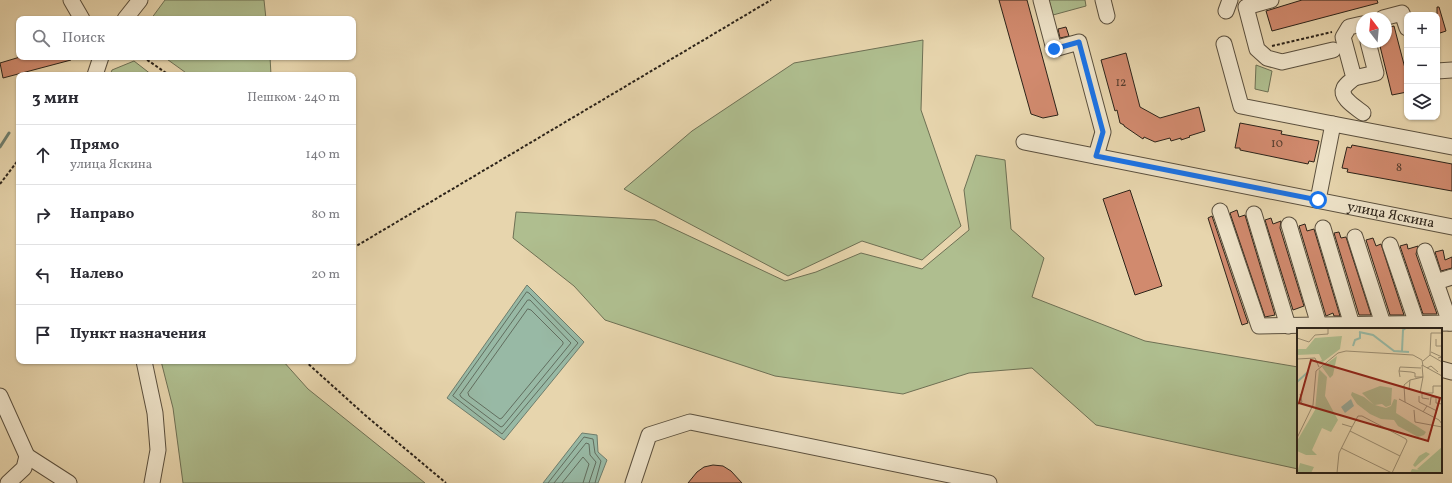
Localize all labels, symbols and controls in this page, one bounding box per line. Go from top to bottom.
north arrow [1356,12,1392,48]
map controls [1404,12,1440,120]
button: + [1404,12,1440,48]
search box [16,16,356,60]
icon: search [30,27,52,49]
text: Поиск [62,28,105,49]
route end [1045,40,1063,58]
button: − [1404,48,1440,84]
house number: 12 [1115,75,1127,91]
button: layers [1404,84,1440,120]
text: 3 мин [32,87,79,110]
text: Пешком · 240 m [247,89,340,107]
text: Прямо [70,135,119,156]
house number: 10 [1271,136,1283,152]
icon: ahead [32,144,54,166]
text: 140 m [306,146,340,164]
text: улица Яскина [70,156,152,174]
house number: 8 [1396,160,1402,176]
route start [1309,191,1327,209]
street label: улица Яскина [1346,197,1436,233]
icon: right [32,204,54,226]
text: Направо [70,204,134,225]
text: 80 m [311,206,340,224]
icon: left [32,264,54,286]
text: Налево [70,264,124,285]
text: 20 m [311,266,340,284]
icon: arrive [32,324,54,346]
text: Пункт назначения [70,324,206,345]
inset map [1297,328,1442,473]

